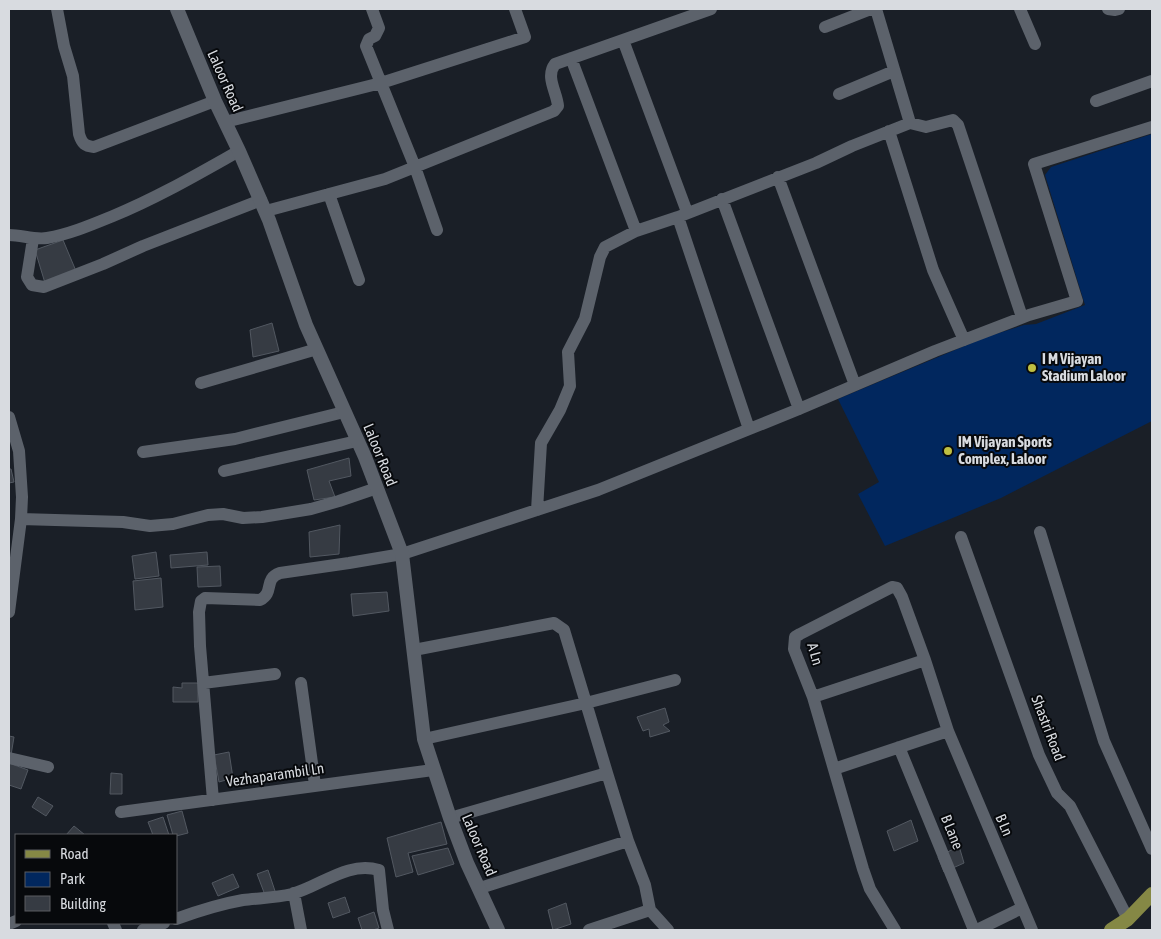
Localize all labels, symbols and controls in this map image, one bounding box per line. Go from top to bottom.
street label: Laloor Road [204,47,247,114]
place label: I M Vijayan Stadium Laloor [1042,350,1126,384]
marker: I M Vijayan Stadium Laloor [1026,362,1038,374]
street label: Laloor Road [360,421,401,489]
place label: IM Vijayan Sports Complex, Laloor [958,433,1053,467]
marker: IM Vijayan Sports Complex, Laloor [942,445,954,457]
street label: A Ln [804,641,827,667]
street label: Shastri Road [1028,693,1069,763]
street label: Vezhaparambil Ln [225,759,325,790]
street label: Laloor Road [459,811,500,878]
street label: B Ln [992,811,1017,838]
street label: B Lane [938,812,967,852]
legend [15,834,178,924]
text: Road [60,845,89,862]
text: Park [60,870,85,887]
text: Building [60,895,106,912]

